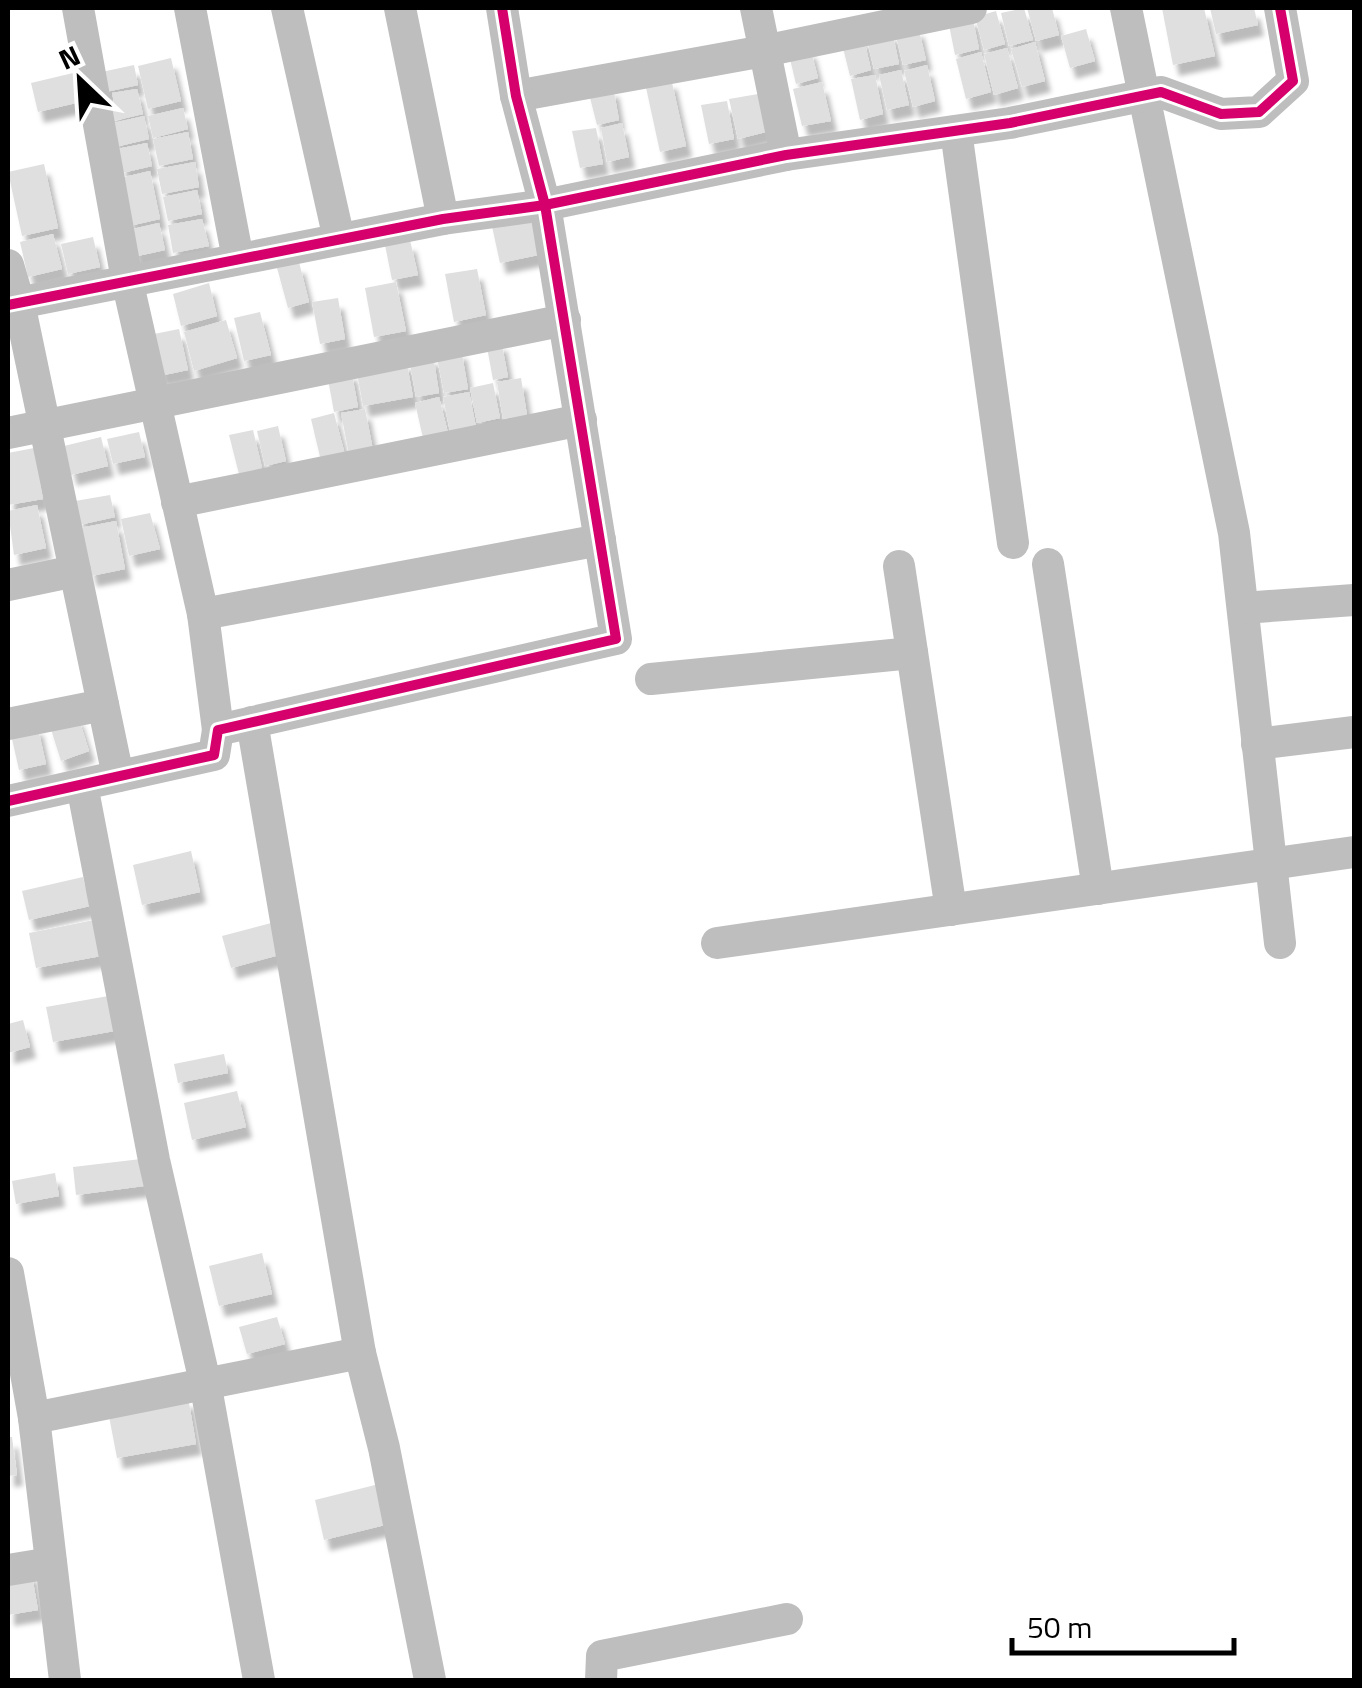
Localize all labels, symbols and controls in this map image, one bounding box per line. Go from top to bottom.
north arrow [30,30,130,130]
text: N [51,33,87,80]
scale bar [1012,1593,1234,1655]
text: 50 m [1027,1604,1092,1650]

